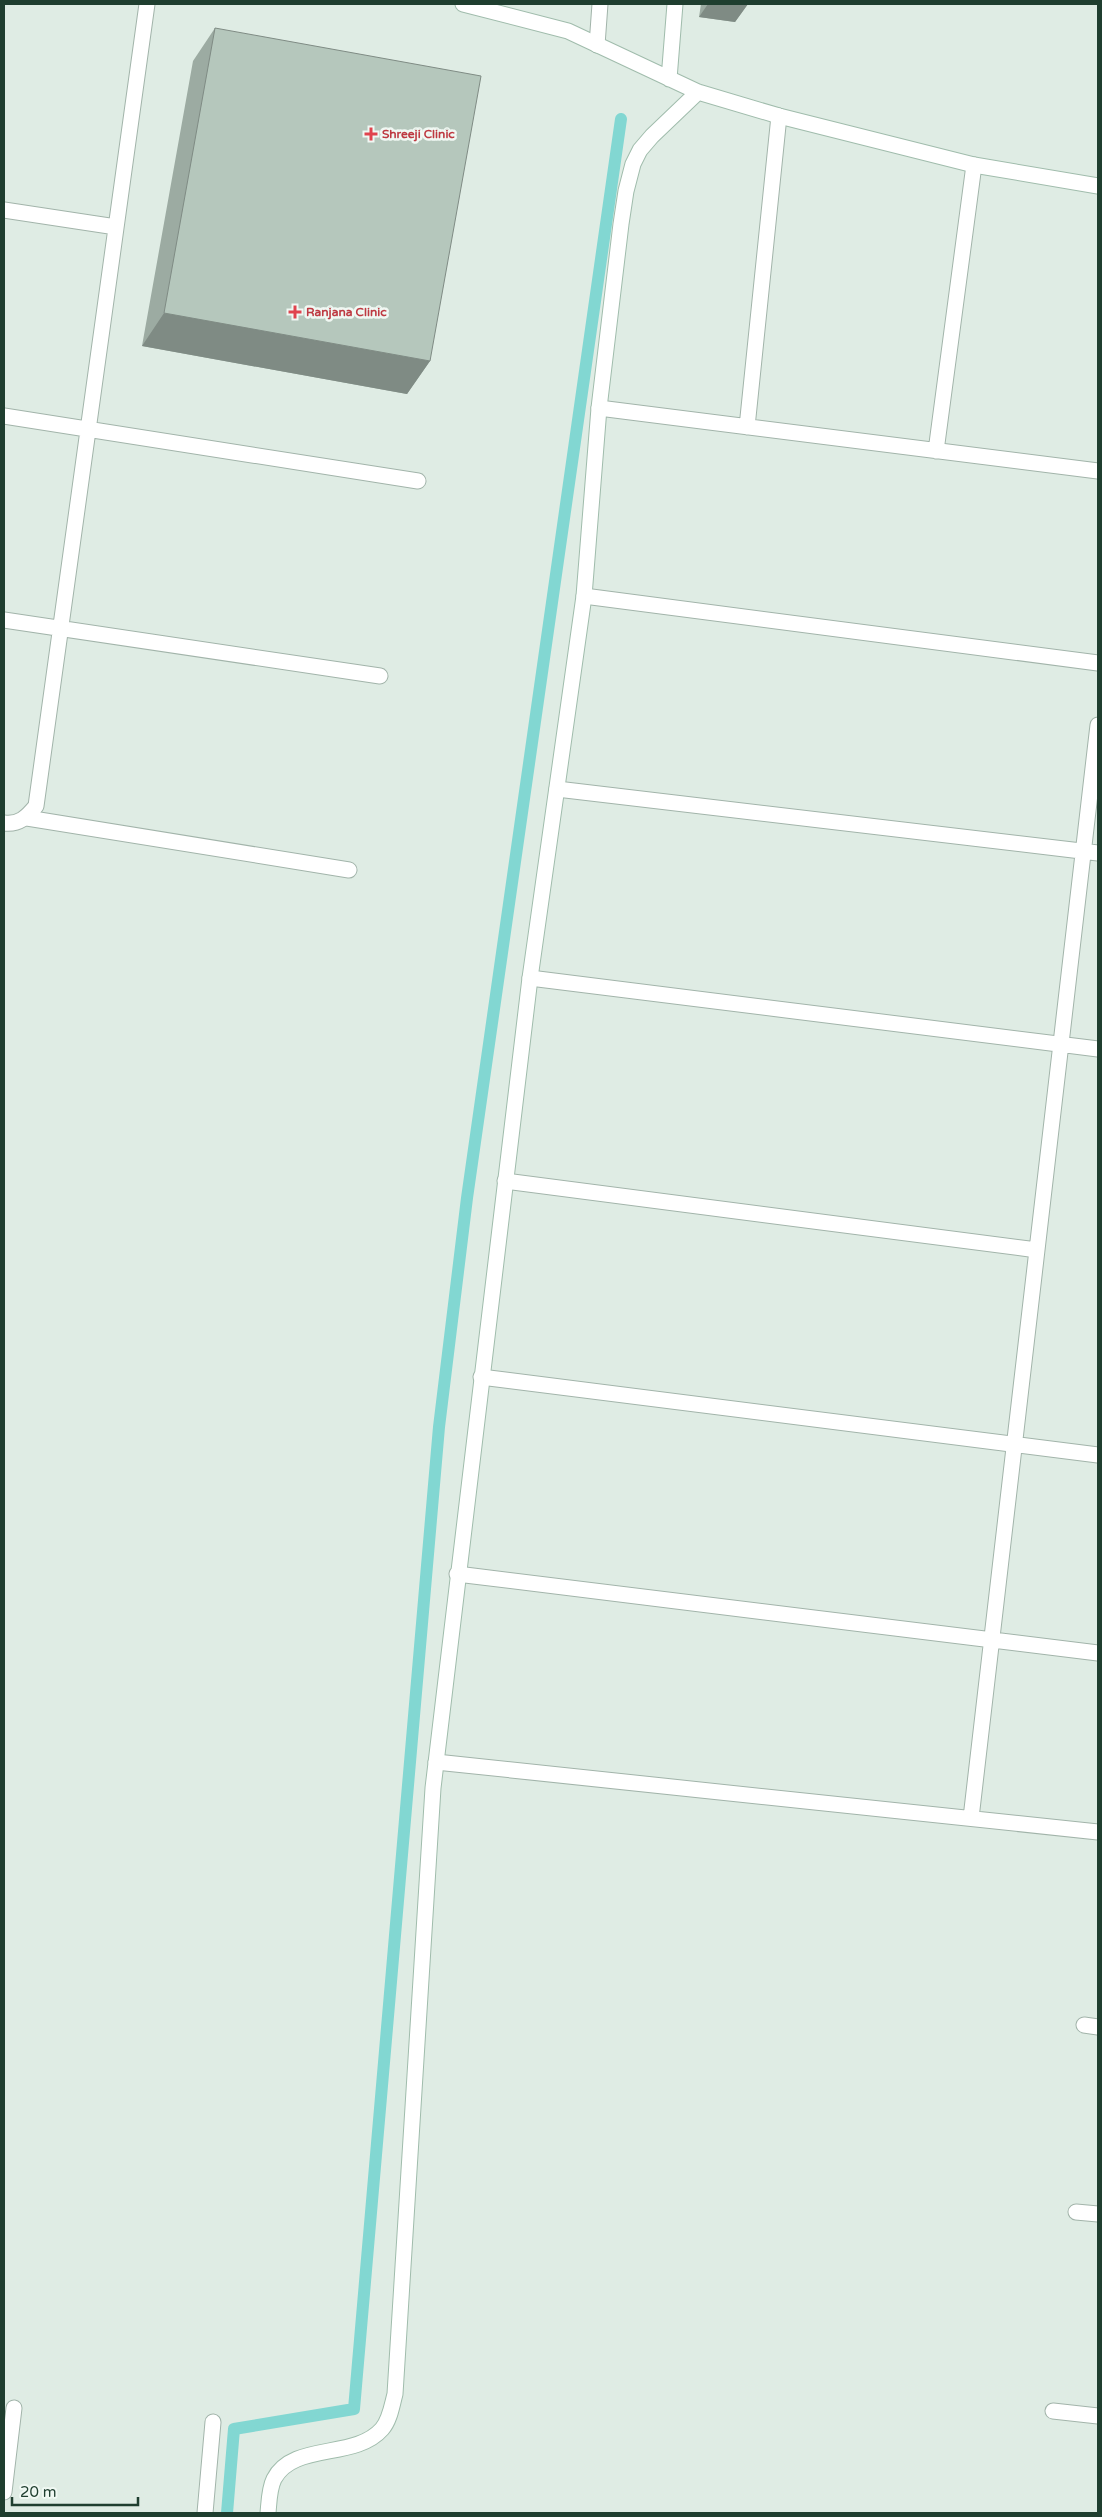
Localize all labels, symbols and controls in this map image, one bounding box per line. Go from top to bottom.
marker: Shreeji Clinic [364,127,378,141]
place label: Shreeji Clinic [382,127,455,142]
marker: Ranjana Clinic [288,305,302,319]
place label: Ranjana Clinic [306,305,387,320]
scale bar [12,2474,139,2506]
text: 20 m [20,2483,57,2501]

